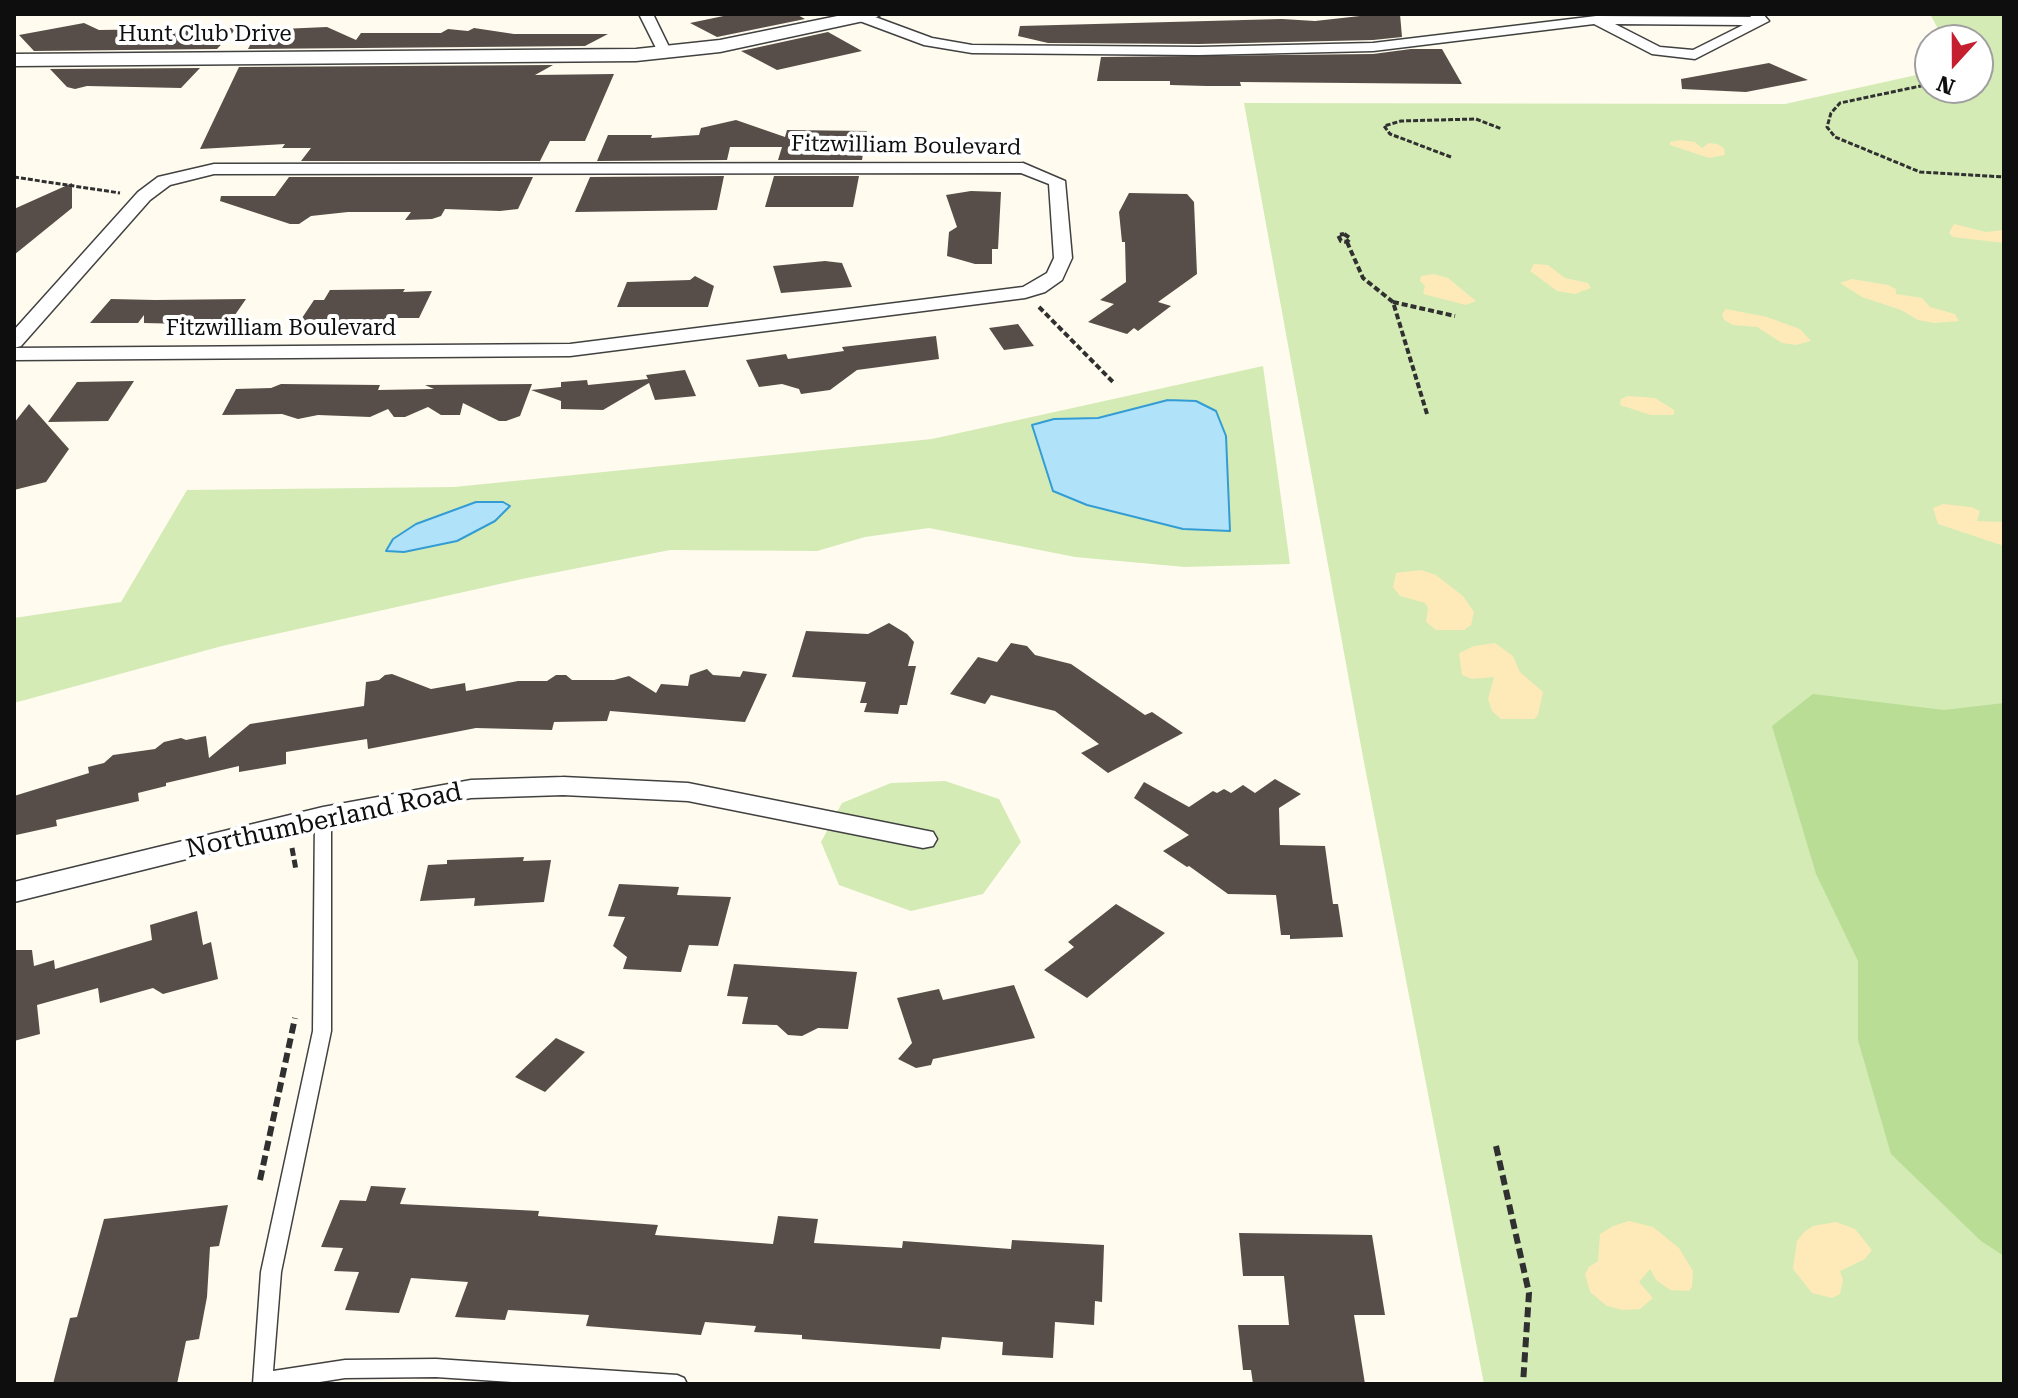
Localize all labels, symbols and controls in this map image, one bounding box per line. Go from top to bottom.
street label: Hunt Club Drive [118,22,292,48]
north arrow [1914,24,1994,104]
text: N [1934,70,1958,100]
street label: Fitzwilliam Boulevard [791,131,1021,161]
street label: Fitzwilliam Boulevard [166,316,396,342]
street label: Northumberland Road [183,777,465,865]

